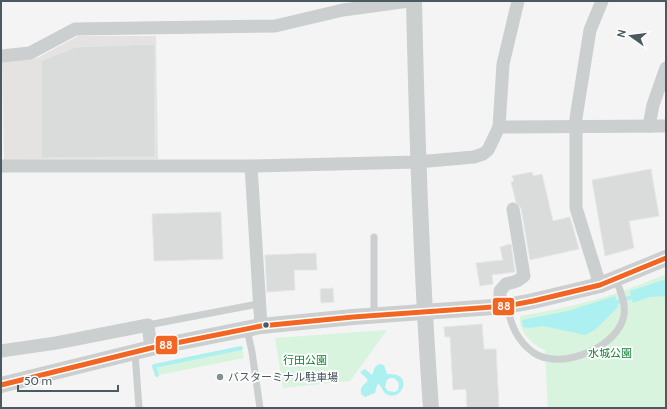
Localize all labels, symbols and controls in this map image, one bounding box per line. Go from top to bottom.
north arrow [611,16,651,56]
text: N [614,28,629,39]
line badge: 88 [492,297,515,316]
text: 88 [497,299,511,313]
unlabelled marker [261,320,271,330]
line badge: 88 [155,335,178,355]
text: 88 [159,338,173,352]
park label: 水城公園 [588,346,632,360]
park label: 行田公園 [283,353,327,367]
scale bar [18,367,118,393]
place label: バスターミナル駐車場 [228,370,338,384]
marker: バスターミナル駐車場 [215,372,225,382]
text: 50 m [24,373,52,388]

